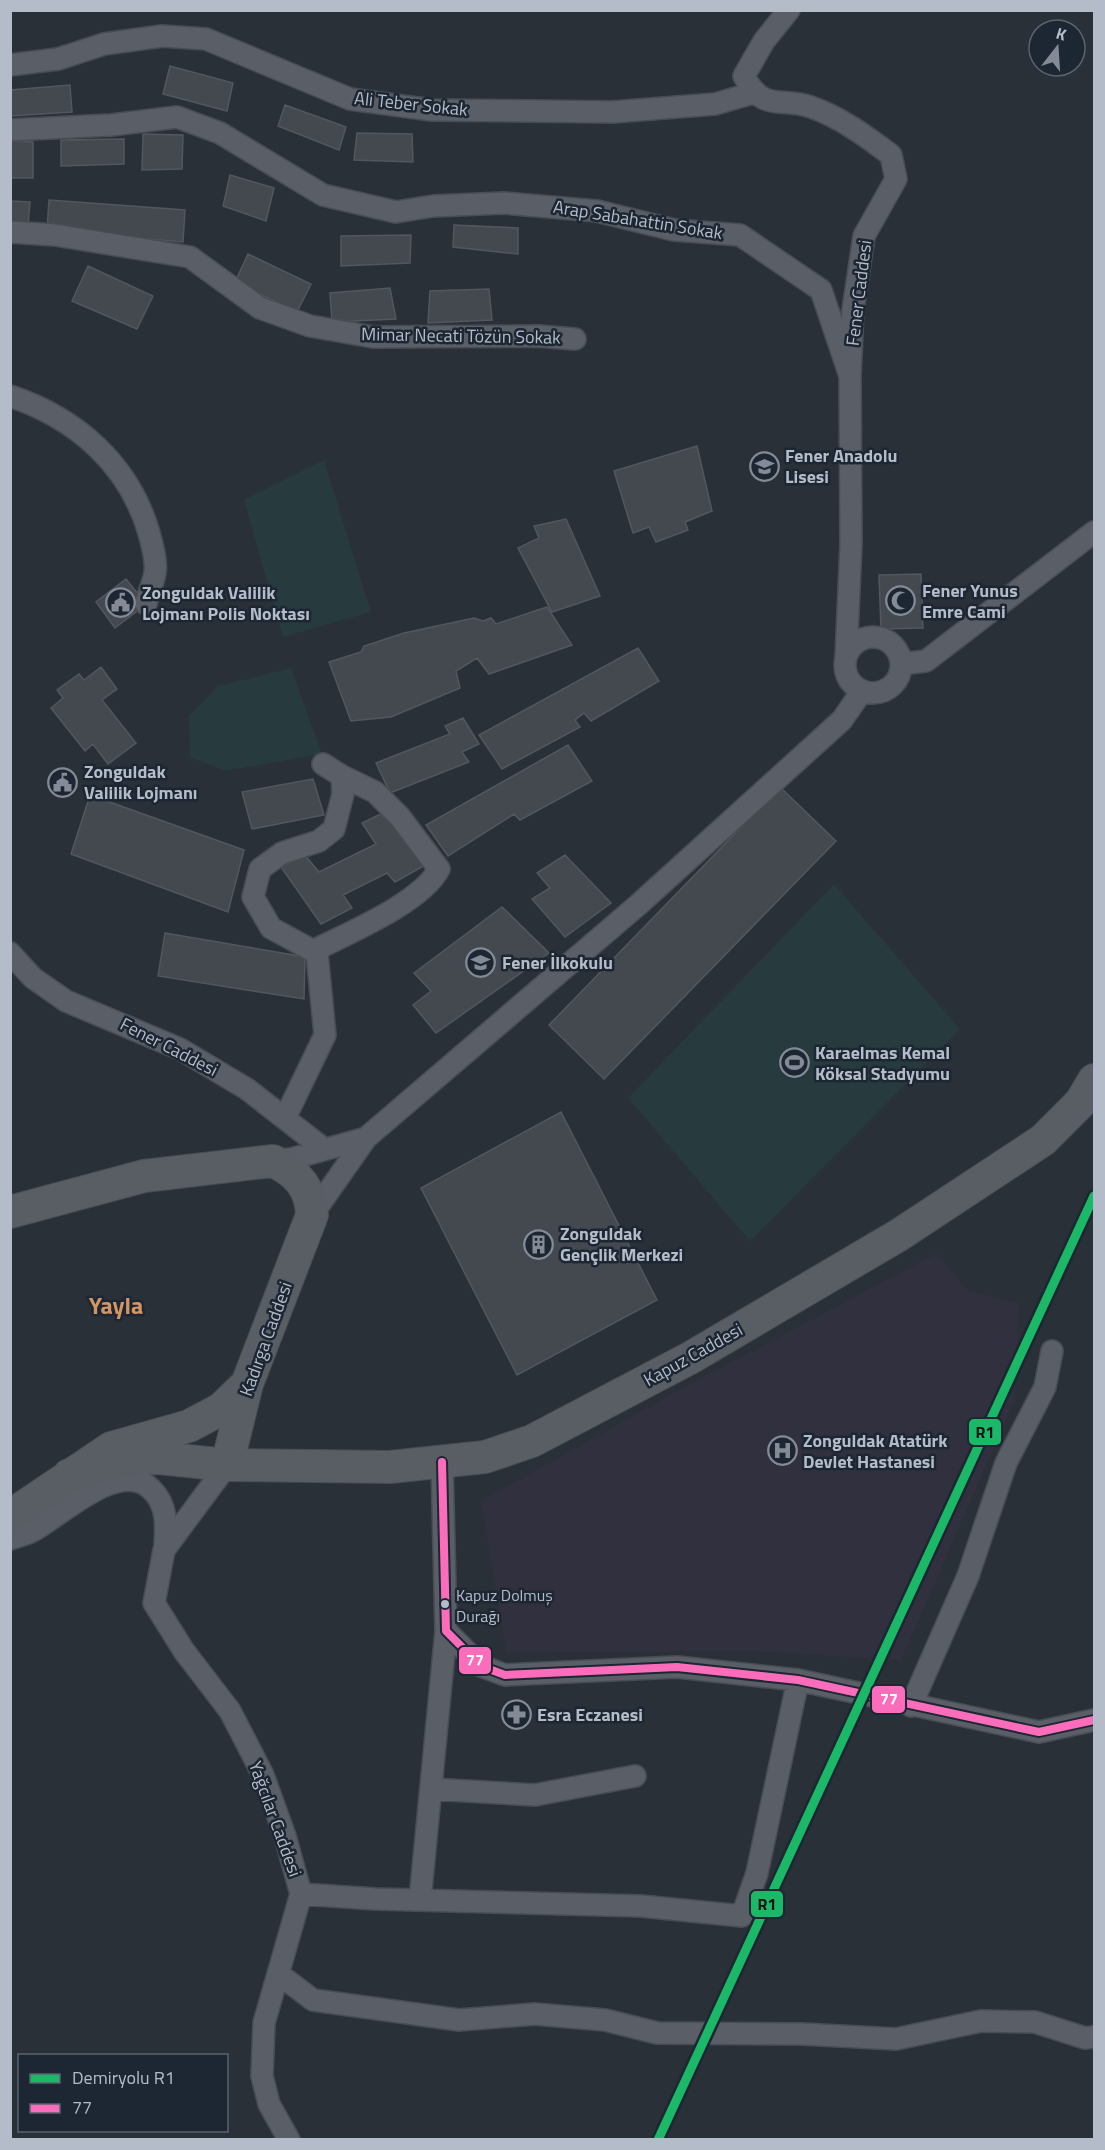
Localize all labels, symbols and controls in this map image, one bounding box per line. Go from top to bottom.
north arrow [1027,18,1087,78]
text: K [1053,21,1070,47]
street label: Ali Teber Sokak [353,84,469,123]
street label: Arap Sabahattin Sokak [551,193,725,246]
street label: Fener Caddesi [839,238,878,347]
street label: Mimar Necati Tözün Sokak [361,320,561,351]
place label: Fener Anadolu Lisesi [785,442,897,490]
school or university icon: Fener Anadolu Lisesi [748,450,780,482]
place label: Fener Yunus Emre Cami [922,577,1018,625]
place label: Zonguldak Valilik Lojmanı Polis Noktası [142,579,310,627]
mosque icon: Fener Yunus Emre Cami [885,585,917,617]
public building icon: Zonguldak Valilik Lojmanı Polis Noktası [105,587,137,619]
place label: Zonguldak Valilik Lojmanı [84,758,198,806]
public building icon: Zonguldak Valilik Lojmanı [47,766,79,798]
school or university icon: Fener İlkokulu [465,947,497,979]
place label: Fener İlkokulu [502,949,613,976]
street label: Fener Caddesi [116,1010,223,1083]
place label: Karaelmas Kemal Köksal Stadyumu [815,1039,950,1087]
sports icon: Karaelmas Kemal Köksal Stadyumu [778,1047,810,1079]
place label: Zonguldak Gençlik Merkezi [560,1220,683,1268]
building icon: Zonguldak Gençlik Merkezi [523,1228,555,1260]
street label: Kadırga Caddesi [232,1278,299,1400]
district label: Yayla [89,1287,143,1323]
street label: Kapuz Caddesi [638,1316,747,1393]
line badge: R1 [968,1418,1002,1446]
text: R1 [976,1420,994,1444]
place label: Zonguldak Atatürk Devlet Hastanesi [803,1427,948,1475]
hospital icon: Zonguldak Atatürk Devlet Hastanesi [766,1435,798,1467]
place label: Kapuz Dolmuş Durağı [456,1583,553,1628]
marker: Kapuz Dolmuş Durağı [439,1598,451,1610]
line badge: 77 [458,1646,492,1675]
text: 77 [466,1648,484,1672]
line badge: 77 [871,1685,906,1714]
text: 77 [880,1687,898,1711]
pharmacy icon: Esra Eczanesi [500,1699,532,1731]
place label: Esra Eczanesi [537,1701,643,1728]
street label: Yağcılar Caddesi [242,1757,309,1880]
line badge: R1 [750,1890,784,1918]
text: R1 [758,1892,776,1916]
legend [18,2054,228,2132]
text: Demiryolu R1 [72,2064,175,2091]
text: 77 [72,2094,92,2121]

